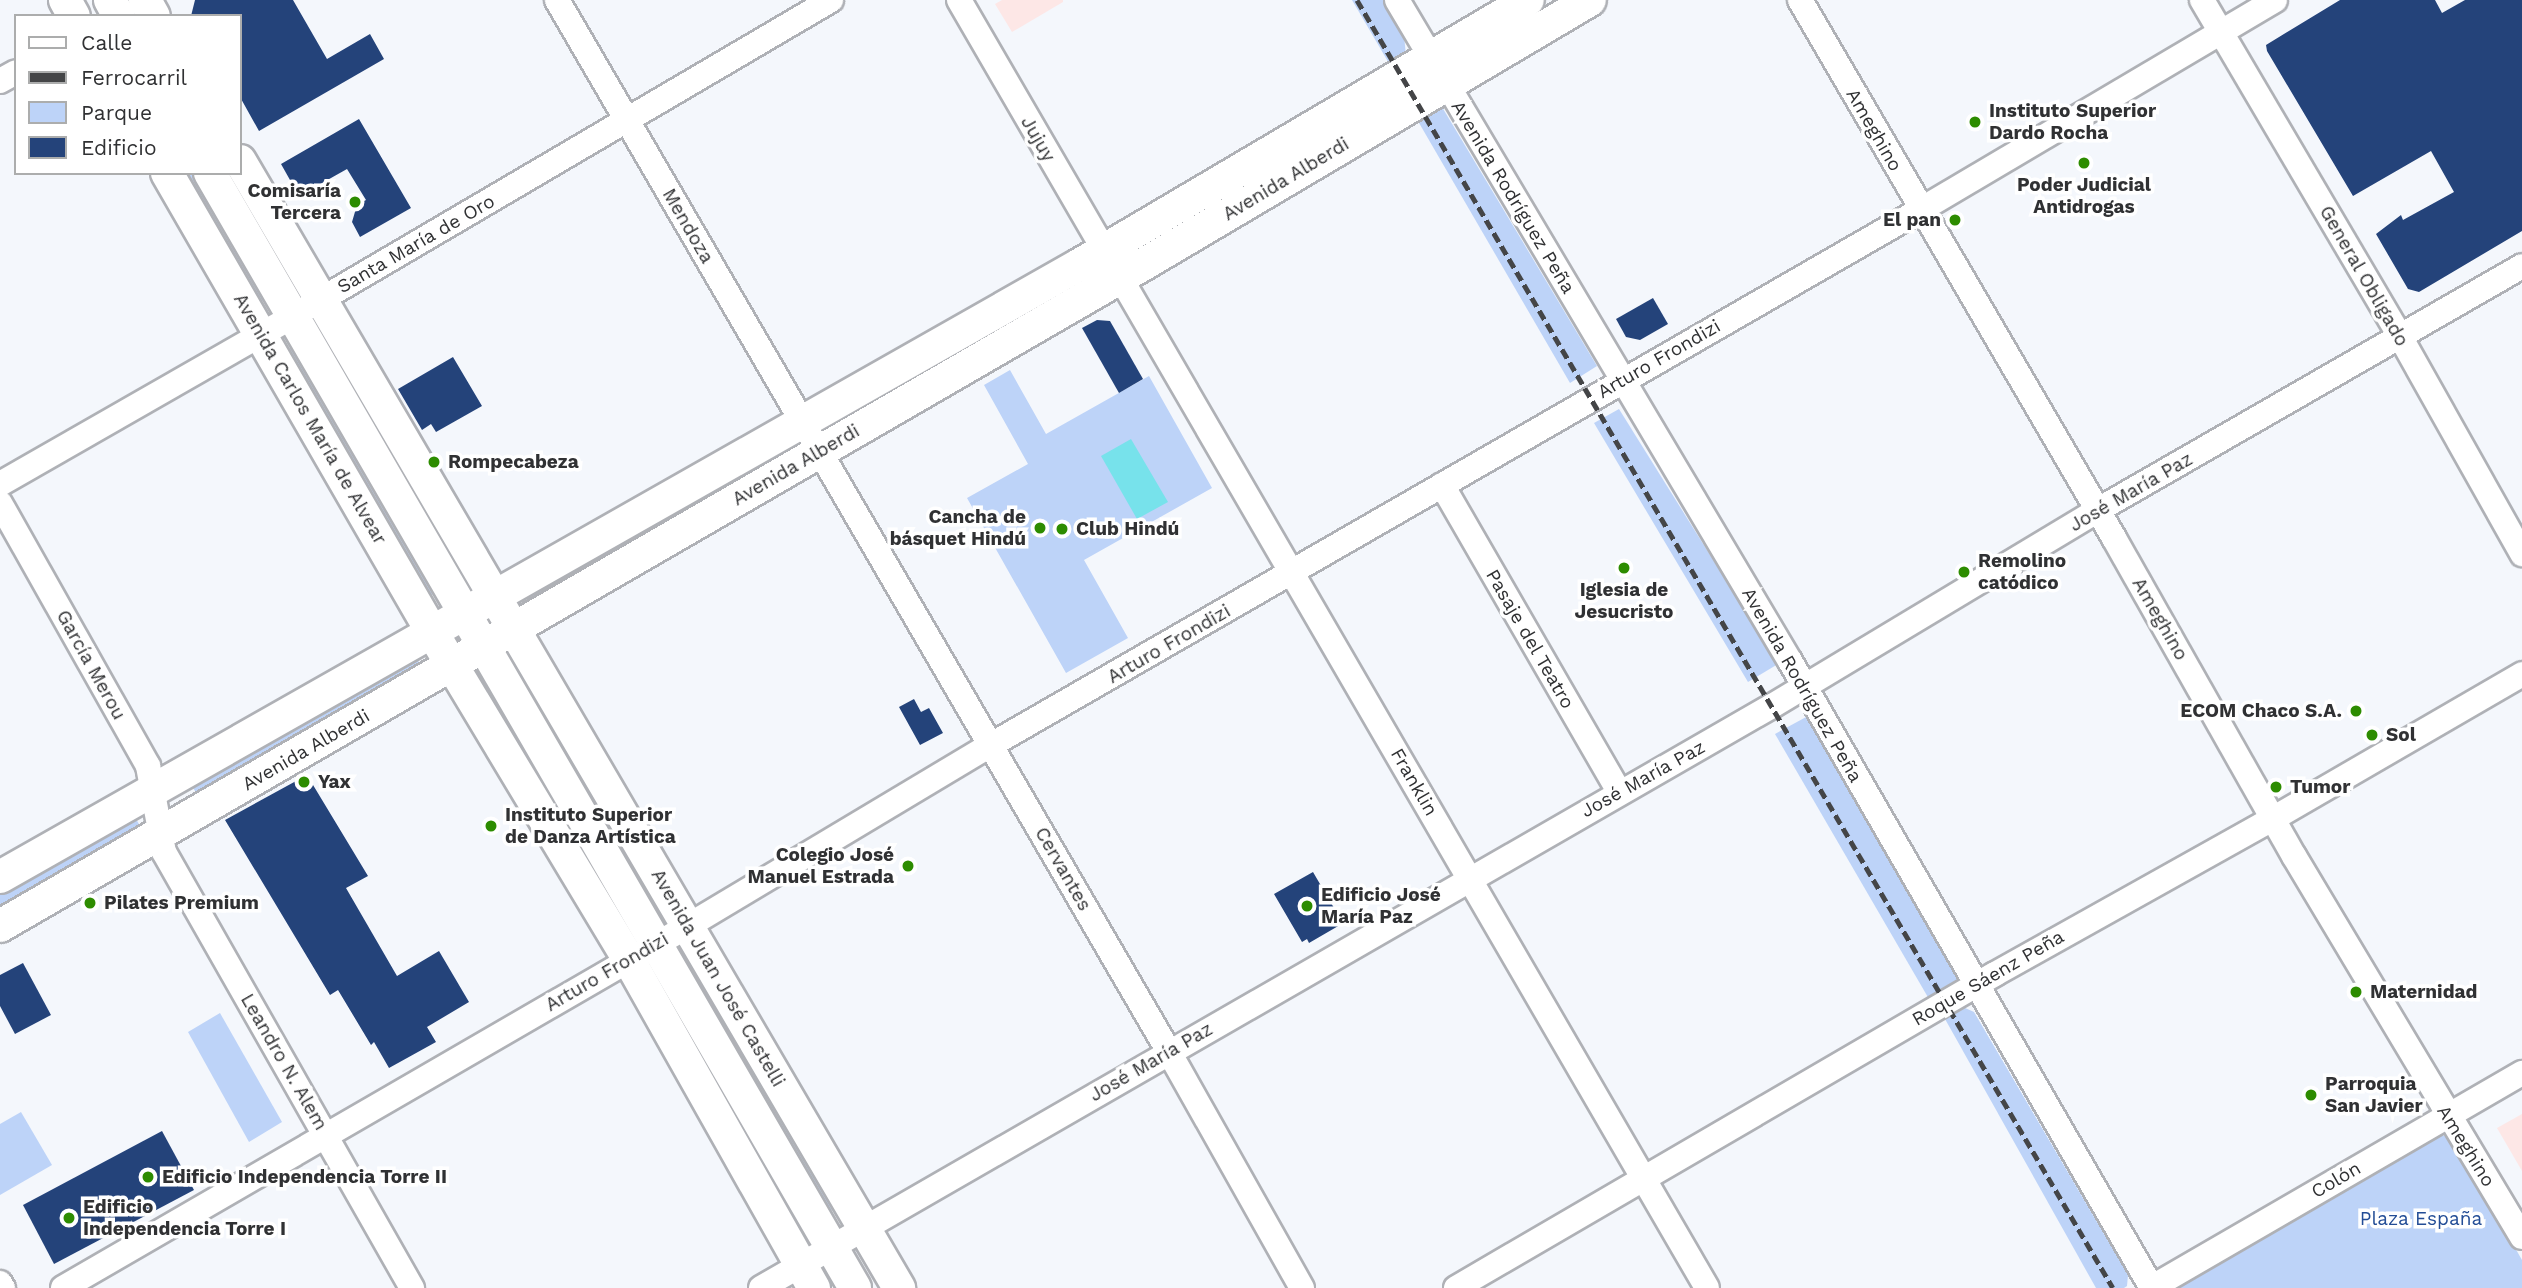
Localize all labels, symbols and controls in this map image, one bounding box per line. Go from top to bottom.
legend [14,14,242,175]
text: Calle [81,30,132,55]
text: Ferrocarril [81,65,187,90]
street label: Ameghino [1841,85,1907,175]
street label: Avenida Rodríguez Peña [1446,96,1580,298]
text: Parque [81,100,152,125]
place label: Instituto Superior Dardo Rocha [1989,100,2156,144]
street label: Jujuy [1016,112,1060,166]
marker: Instituto Superior Dardo Rocha [1967,114,1983,130]
street label: Avenida Alberdi [1218,132,1354,226]
text: Edificio [81,135,157,160]
marker: Poder Judicial Antidrogas [2076,155,2092,171]
place label: Poder Judicial Antidrogas [2017,174,2151,218]
place label: Comisaría Tercera [247,180,341,224]
street label: Mendoza [657,184,719,268]
street label: Santa María de Oro [333,189,499,299]
marker: Comisaría Tercera [347,194,363,210]
street label: General Obligado [2314,201,2414,351]
place label: El pan [1883,209,1941,231]
marker: El pan [1947,212,1963,228]
street label: Avenida Carlos María de Alvear [228,289,392,549]
street label: Arturo Frondizi [1593,315,1725,403]
street label: Avenida Alberdi [728,419,864,511]
street label: José María Paz [2065,447,2197,537]
place label: Rompecabeza [448,451,579,473]
marker: Rompecabeza [426,454,442,470]
place label: Cancha de básquet Hindú [890,506,1026,550]
place label: Club Hindú [1076,518,1179,540]
marker: Cancha de básquet Hindú [1032,520,1048,536]
marker: Club Hindú [1054,521,1070,537]
place label: Remolino catódico [1978,550,2066,594]
marker: Iglesia de Jesucristo [1616,560,1632,576]
marker: Remolino catódico [1956,564,1972,580]
street label: Pasaje del Teatro [1481,565,1579,713]
street label: Ameghino [2127,574,2193,664]
place label: Iglesia de Jesucristo [1575,579,1673,623]
street label: Avenida Rodríguez Peña [1737,583,1867,787]
street label: Arturo Frondizi [1103,600,1235,688]
street label: García Merou [51,606,131,724]
place label: ECOM Chaco S.A. [2180,700,2342,722]
marker: ECOM Chaco S.A. [2348,703,2364,719]
street label: Avenida Alberdi [238,704,374,796]
place label: Sol [2386,724,2416,746]
marker: Sol [2364,727,2380,743]
street label: José María Paz [1577,735,1709,823]
street label: Franklin [1386,744,1442,820]
place label: Yax [318,771,351,793]
marker: Yax [296,774,312,790]
place label: Tumor [2290,776,2350,798]
marker: Tumor [2268,779,2284,795]
place label: Instituto Superior de Danza Artística [505,804,676,848]
marker: Instituto Superior de Danza Artística [483,818,499,834]
street label: Cervantes [1030,823,1096,915]
place label: Colegio José Manuel Estrada [747,844,894,888]
marker: Colegio José Manuel Estrada [900,858,916,874]
street label: Avenida Juan José Castelli [646,865,790,1091]
place label: Edificio José María Paz [1321,884,1441,928]
place label: Pilates Premium [104,892,259,914]
marker: Pilates Premium [82,895,98,911]
marker: Edificio José María Paz [1299,898,1315,914]
street label: Roque Sáenz Peña [1908,925,2068,1031]
street label: Arturo Frondizi [541,928,673,1016]
place label: Maternidad [2370,981,2477,1003]
marker: Maternidad [2348,984,2364,1000]
street label: Leandro N. Alem [235,989,333,1135]
street label: José María Paz [1085,1017,1217,1107]
place label: Parroquia San Javier [2325,1073,2423,1117]
marker: Parroquia San Javier [2303,1087,2319,1103]
street label: Ameghino [2432,1101,2500,1191]
street label: Colón [2307,1157,2365,1203]
place label: Edificio Independencia Torre II [162,1166,447,1188]
marker: Edificio Independencia Torre II [140,1169,156,1185]
place label: Edificio Independencia Torre I [83,1196,287,1240]
park label: Plaza España [2360,1208,2482,1230]
marker: Edificio Independencia Torre I [61,1210,77,1226]

